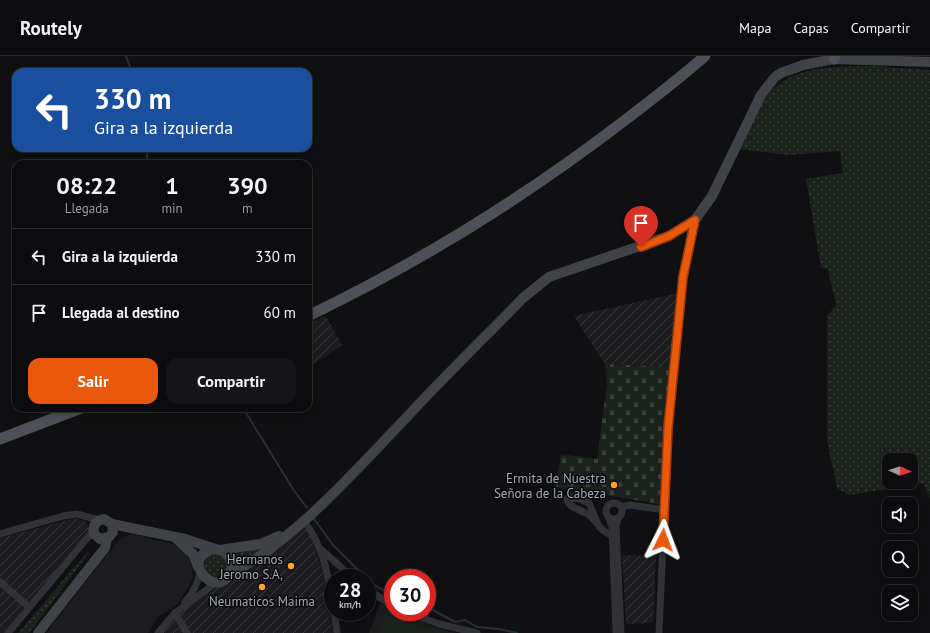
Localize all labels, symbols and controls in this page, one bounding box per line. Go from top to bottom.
text: Routely [20,16,82,40]
text: Mapa [739,19,772,37]
text: Capas [794,19,829,37]
text: Compartir [851,19,910,37]
text: 330 m [94,80,171,117]
icon: left [28,84,80,136]
text: Gira a la izquierda [94,116,233,139]
text: 08:22 [56,170,117,201]
text: 1 [165,170,179,201]
text: 390 [227,170,268,201]
text: Llegada [65,200,109,217]
text: min [161,200,183,217]
text: m [242,200,253,217]
pin [624,206,658,247]
icon: arrive [630,212,652,234]
icon: left [28,246,50,268]
text: Gira a la izquierda [62,247,178,266]
text: 330 m [255,247,296,266]
icon: arrive [28,302,50,324]
text: Llegada al destino [62,303,180,322]
text: 60 m [263,303,296,322]
button: Salir [28,358,158,404]
button: Compartir [166,358,296,404]
north arrow [882,453,918,489]
map controls [882,453,918,621]
place label: Ermita de Nuestra Señora de la Cabeza [494,470,606,502]
marker: Ermita de Nuestra Señora de la Cabeza [609,480,619,490]
button: sound [882,497,918,533]
position arrow [642,519,684,561]
button: search [882,541,918,577]
place label: Hermanos Jeromo S.A, [219,551,283,583]
marker: Hermanos Jeromo S.A, [286,561,296,571]
speed limit sign: 30 [384,569,436,621]
text: 28 [339,577,361,603]
marker: Neumaticos Maima [257,582,267,592]
button: layers [882,585,918,621]
place label: Neumaticos Maima [209,593,315,610]
text: km/h [339,598,361,611]

